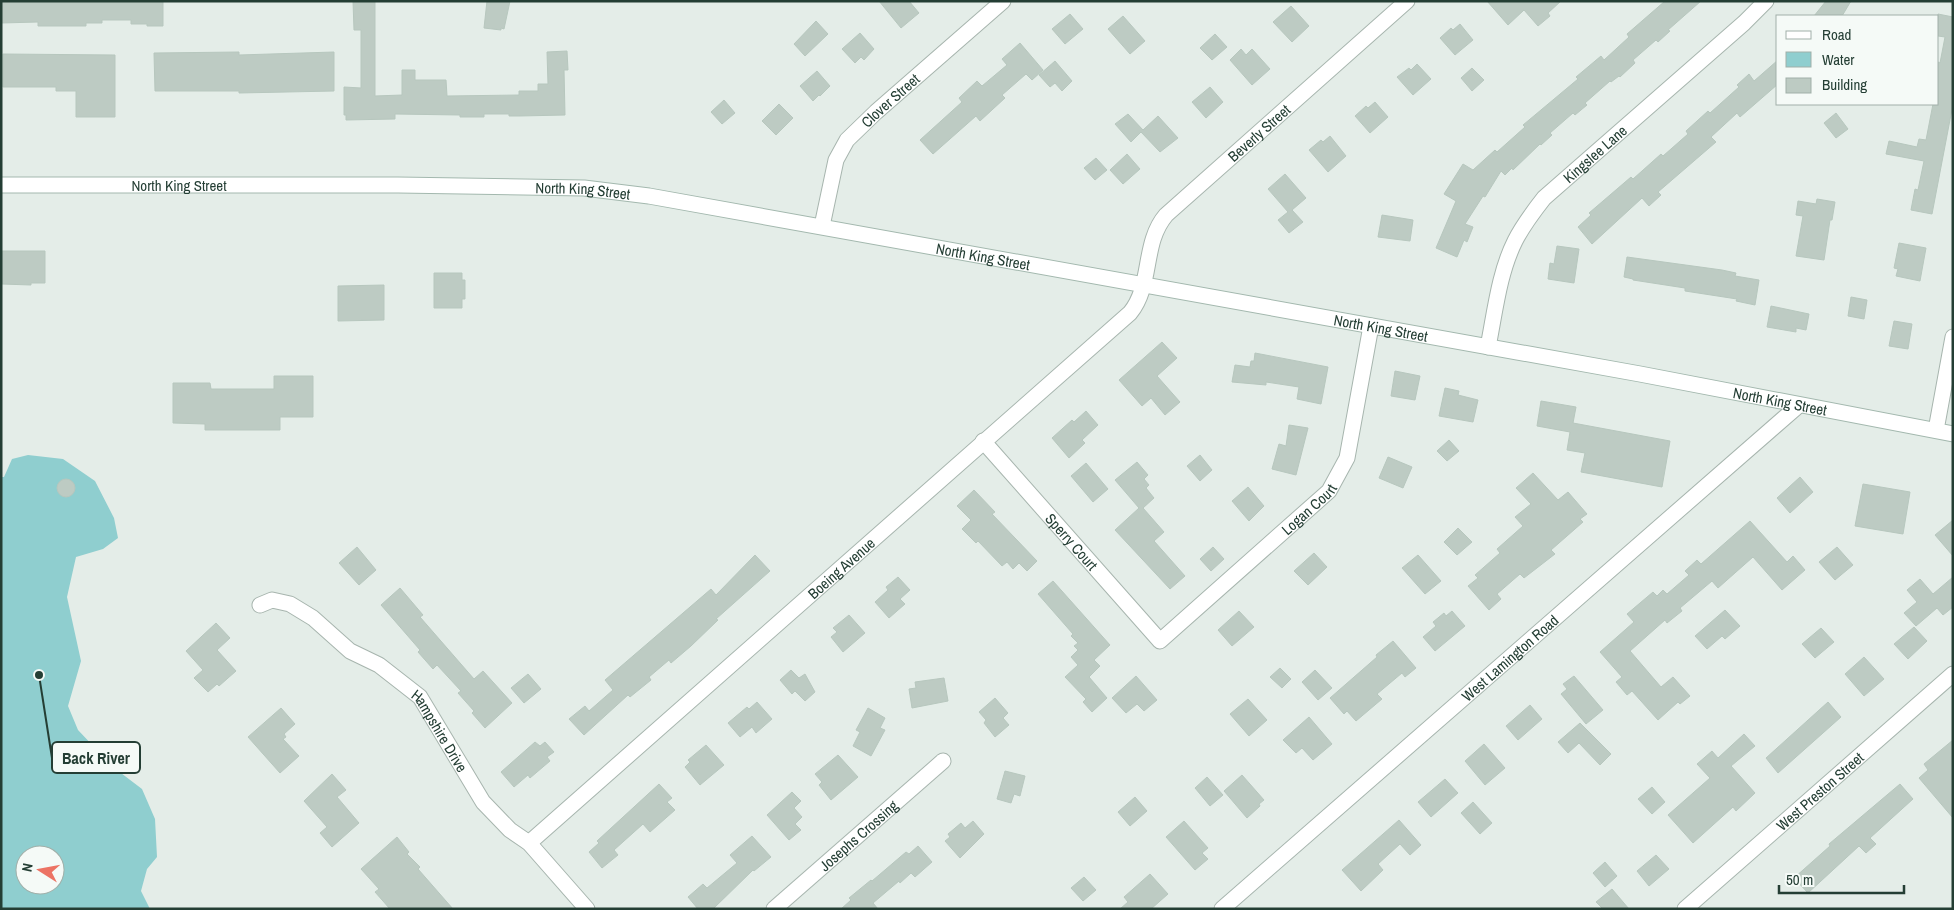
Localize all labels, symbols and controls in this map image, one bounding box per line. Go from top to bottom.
legend [1776,15,1939,105]
text: Road [1822,24,1851,45]
text: Water [1822,49,1854,70]
street label: Clover Street [856,68,924,132]
text: Building [1822,74,1867,95]
street label: Beverly Street [1223,99,1295,166]
street label: Kingslee Lane [1558,120,1631,187]
street label: North King Street [131,175,227,196]
street label: North King Street [535,177,632,204]
street label: North King Street [934,237,1032,275]
street label: North King Street [1332,309,1430,346]
street label: North King Street [1731,382,1829,420]
street label: Logan Court [1276,479,1342,539]
street label: Sperry Court [1041,508,1103,575]
street label: Boeing Avenue [803,532,879,603]
street label: West Lamington Road [1457,610,1563,706]
street label: Hampshire Drive [407,684,473,776]
callout: Back River [52,742,140,773]
street label: West Preston Street [1771,746,1868,835]
text: Back River [62,747,131,769]
street label: Josephs Crossing [814,795,902,876]
north arrow [15,845,65,895]
text: N [18,862,37,873]
scale bar [1779,862,1904,894]
text: 50 m [1786,869,1813,890]

